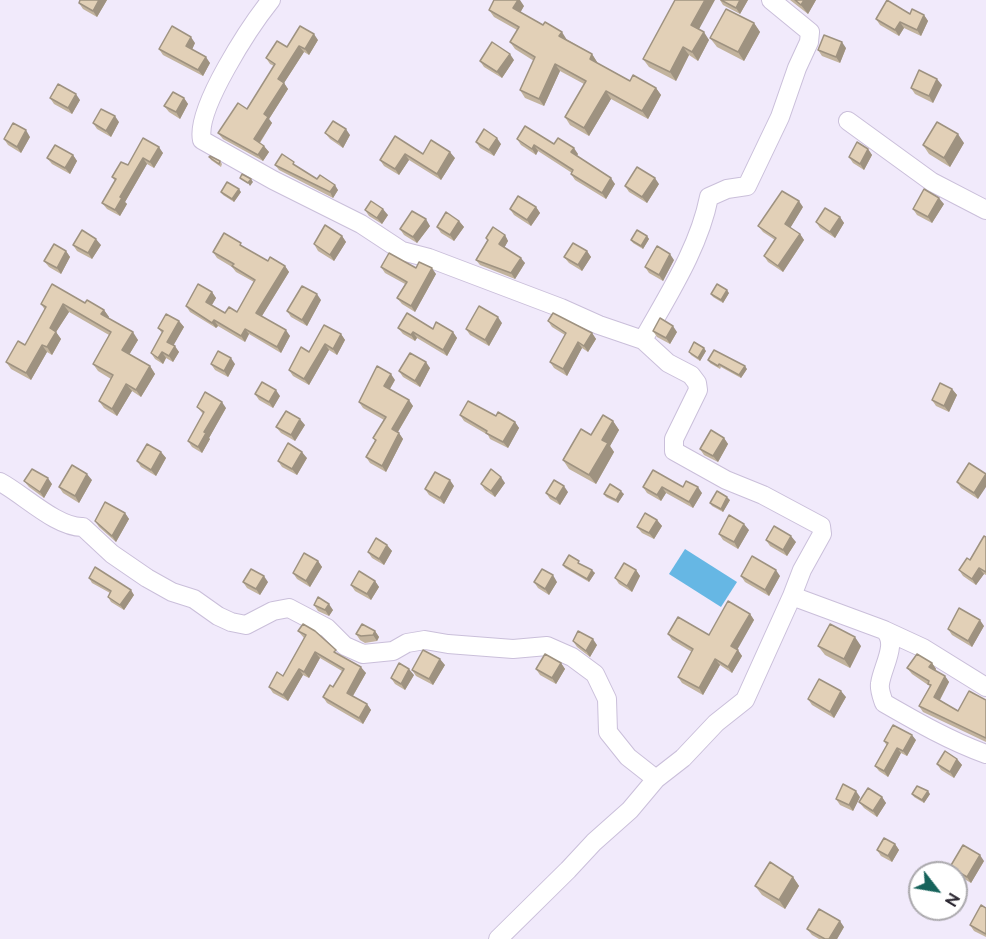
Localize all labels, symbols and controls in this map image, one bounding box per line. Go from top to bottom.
north arrow [908,861,968,921]
text: N [941,889,963,910]

